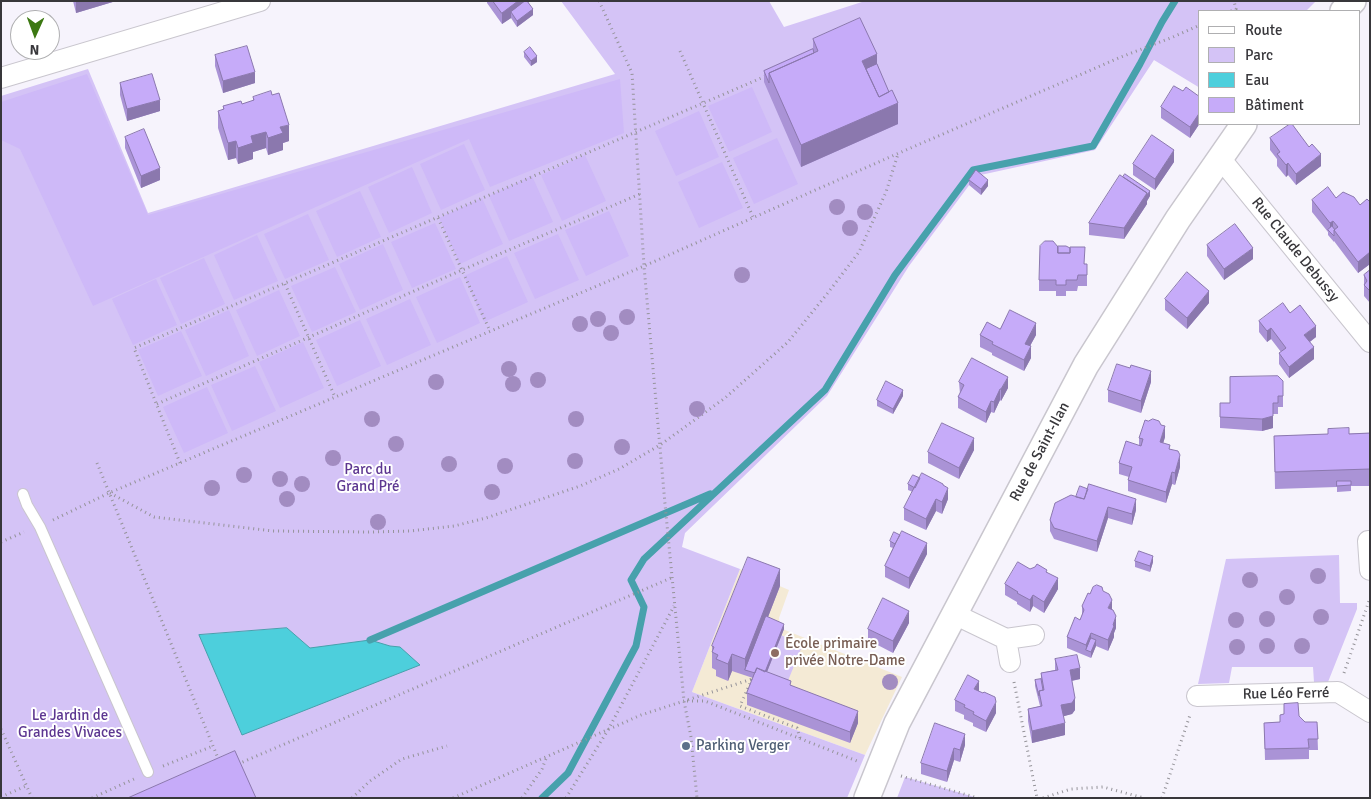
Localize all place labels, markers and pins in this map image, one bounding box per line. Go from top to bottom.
place label: École primaire privée Notre-Dame [785,635,905,670]
marker: École primaire privée Notre-Dame [769,647,781,659]
place label: Parking Verger [696,737,790,755]
marker: Parking Verger [680,740,692,752]

